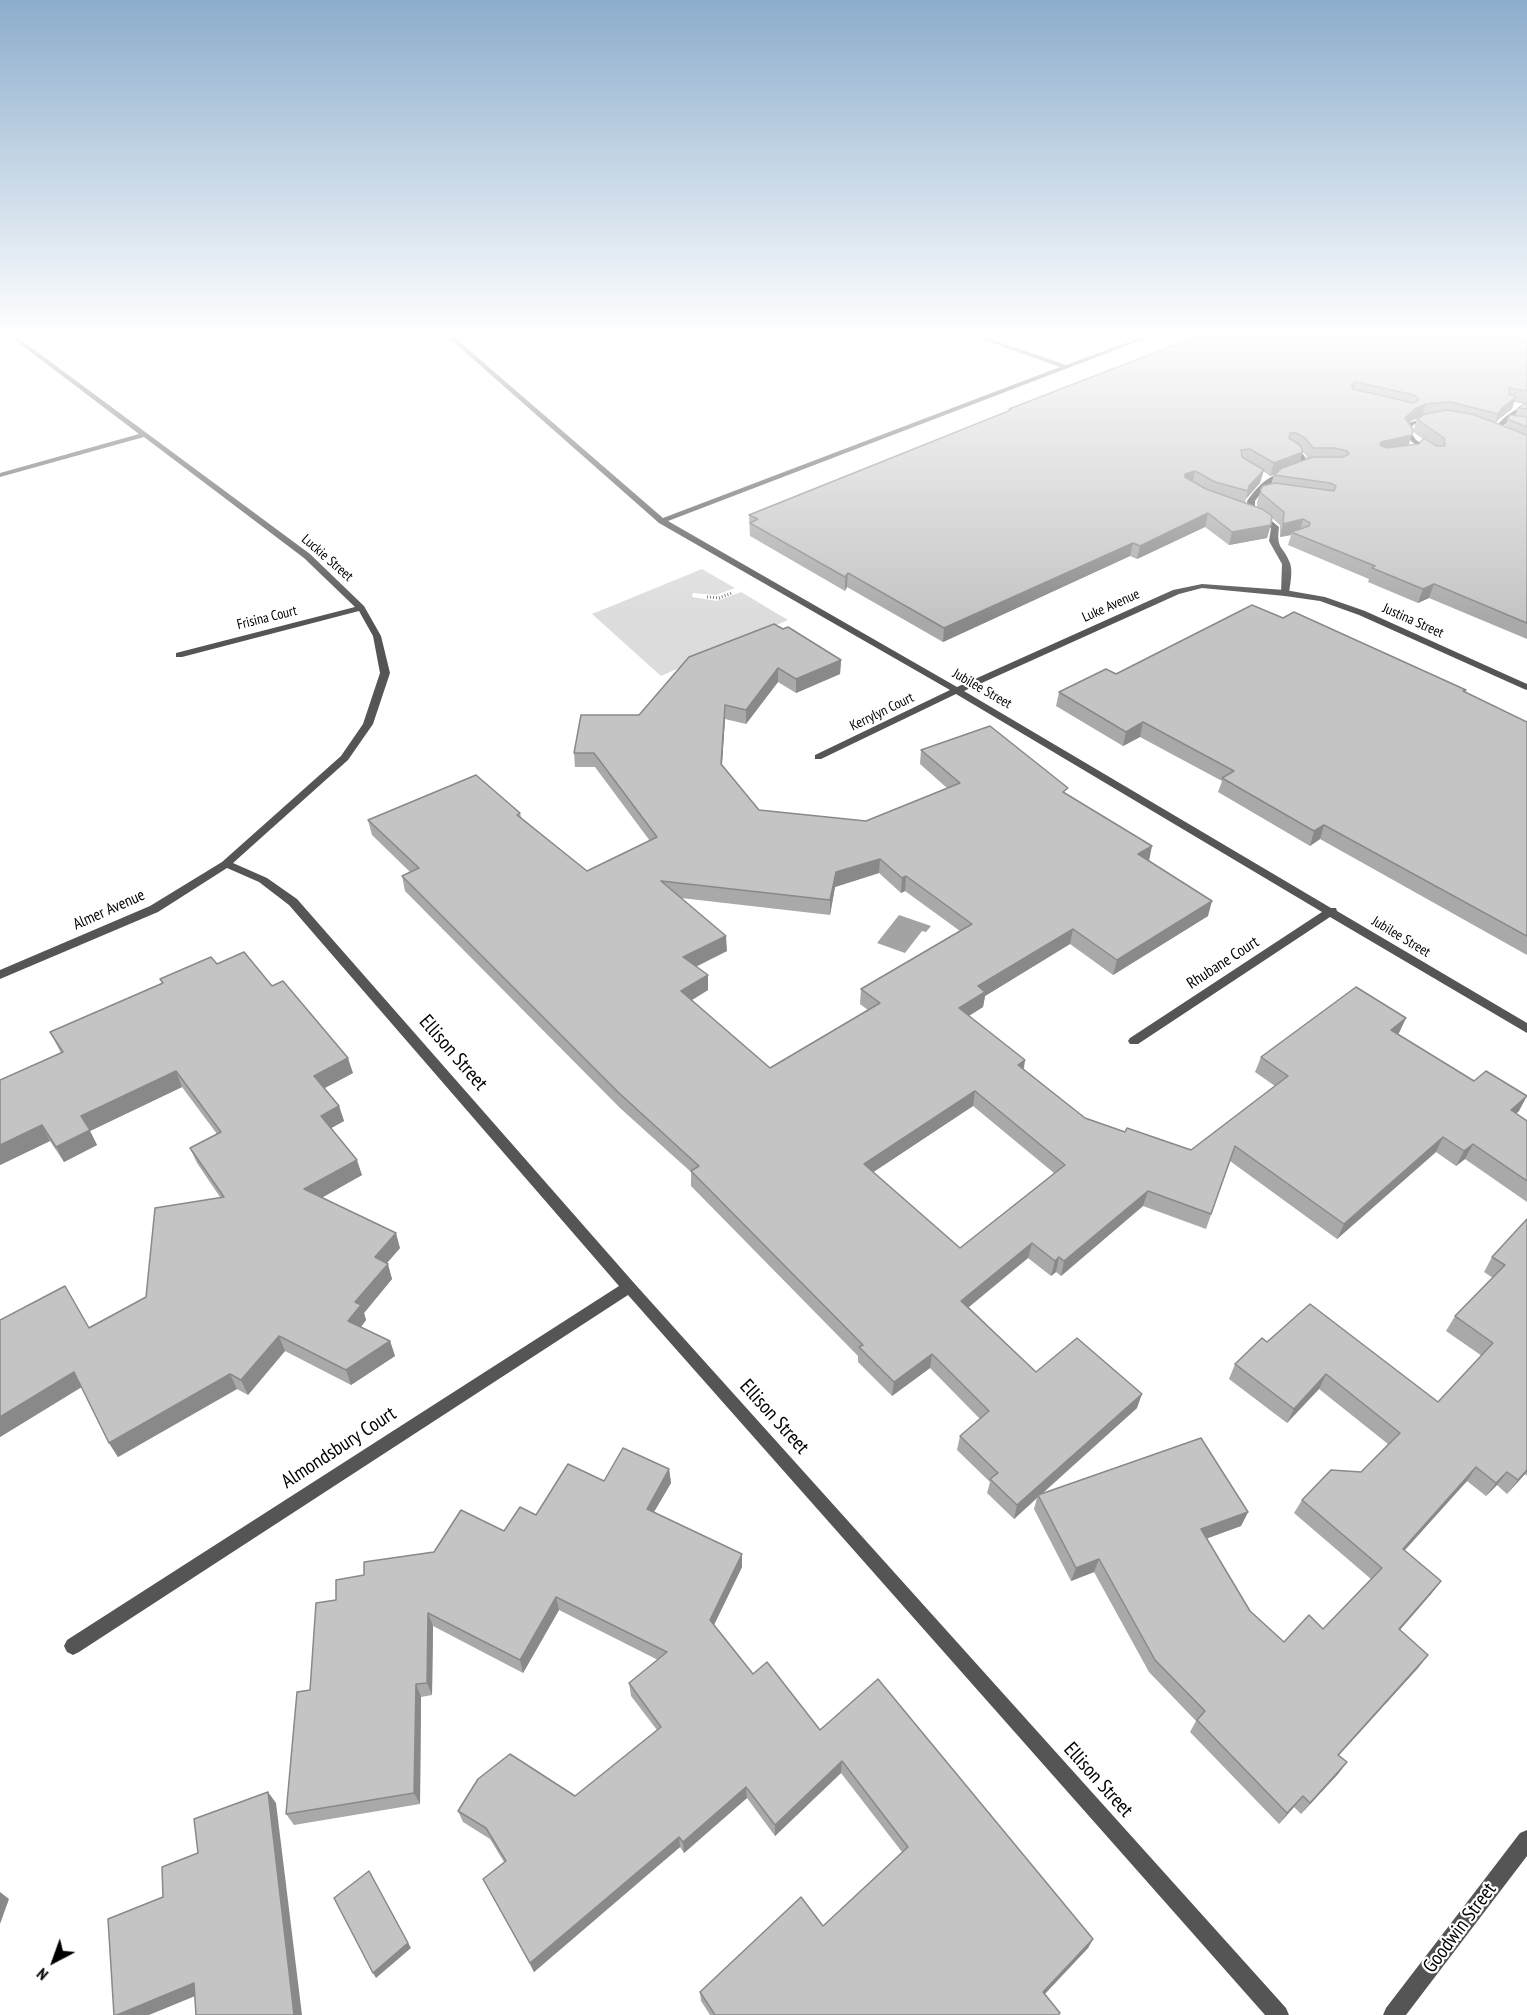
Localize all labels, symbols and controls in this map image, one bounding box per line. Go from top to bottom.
street label: Luckie Street [298,531,356,585]
street label: Luke Avenue [1080,586,1142,626]
street label: Justina Street [1380,600,1446,642]
street label: Frisina Court [235,602,299,634]
street label: Jubilee Street [950,665,1014,713]
street label: Kerrylyn Court [847,689,917,735]
street label: Almer Avenue [70,886,148,934]
street label: Jubilee Street [1369,913,1433,961]
street label: Rhubane Court [1183,933,1263,993]
street label: Ellison Street [414,1010,492,1096]
street label: Ellison Street [734,1375,814,1459]
street label: Almondsbury Court [277,1402,401,1494]
street label: Ellison Street [1058,1738,1138,1822]
street label: Goodwin Street [1418,1878,1502,1978]
north arrow [24,1931,84,1991]
text: N [32,1964,52,1985]

